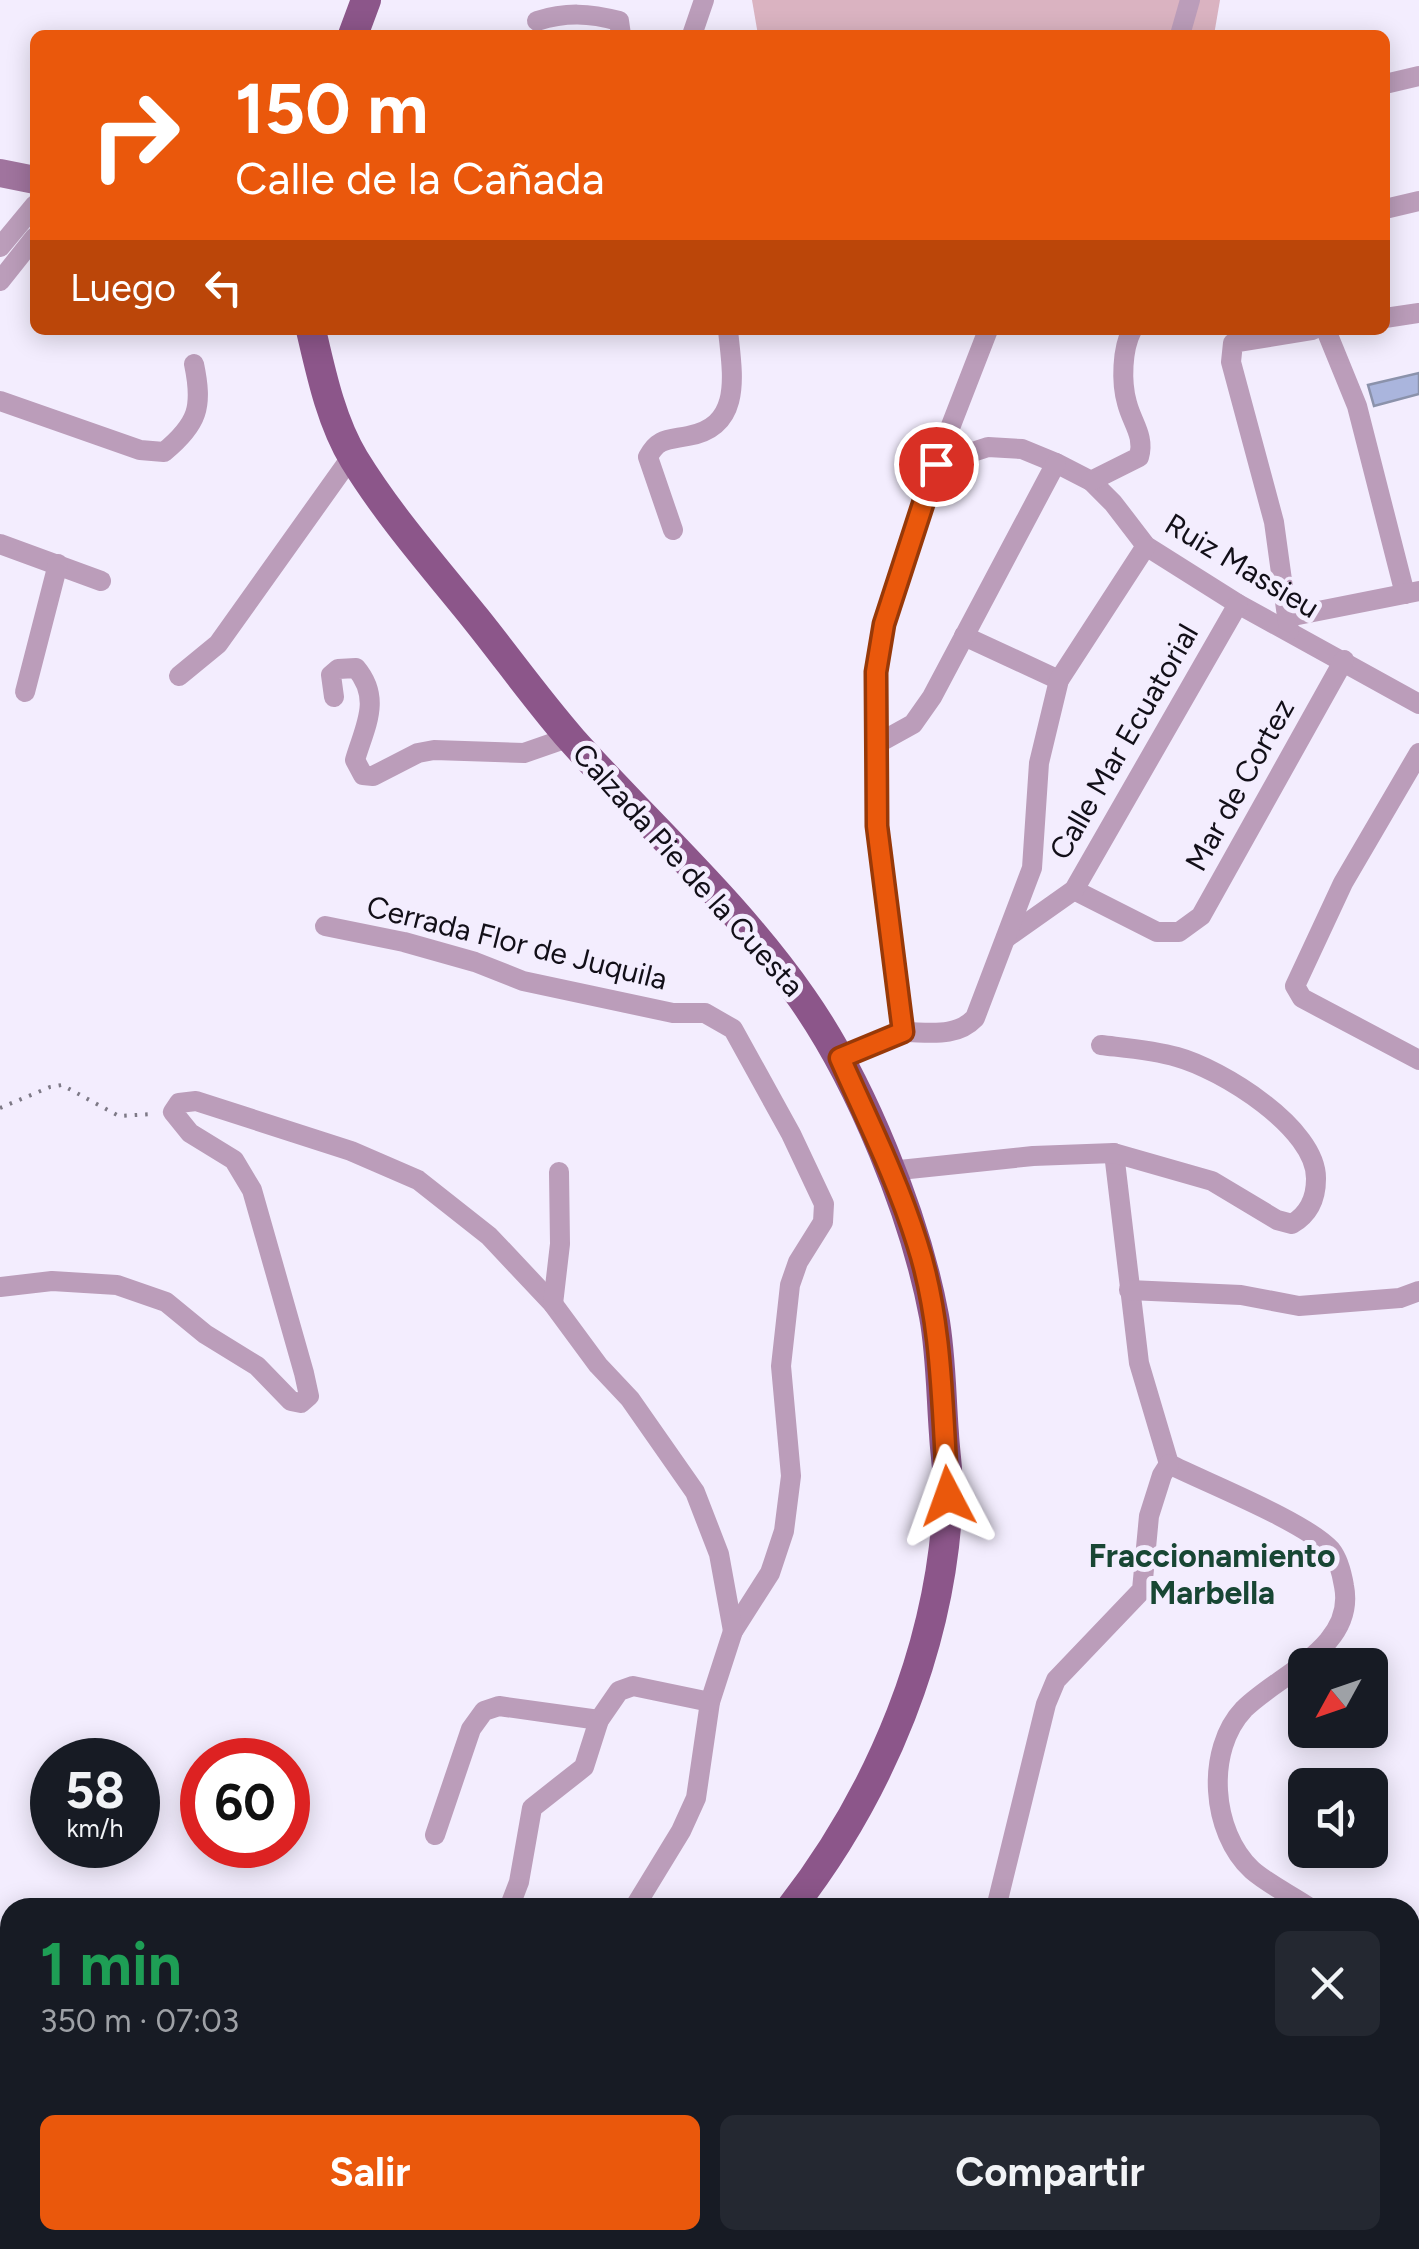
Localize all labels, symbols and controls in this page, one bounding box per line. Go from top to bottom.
text: 150 m [235,66,428,151]
icon: right [70,70,200,200]
text: Calle de la Cañada [235,151,605,205]
icon: left [196,260,251,315]
text: Luego [70,265,176,311]
pin [894,422,979,507]
icon: arrive [909,437,964,492]
street label: Ruiz Massieu [1158,505,1326,626]
street label: Calle Mar Ecuatorial [1041,617,1206,866]
street label: Mar de Cortez [1177,692,1302,877]
street label: Calzada Pie de la Cuesta [565,735,812,1004]
street label: Cerrada Flor de Juquila [363,887,671,998]
position arrow [896,1444,1000,1548]
district label: Fraccionamiento Marbella [1088,1537,1336,1612]
north arrow [1288,1648,1388,1748]
map controls [1288,1648,1388,1868]
speed limit sign: 60 [180,1738,310,1868]
text: 58 [65,1760,125,1821]
button: sound [1288,1768,1388,1868]
text: km/h [66,1813,124,1843]
text: 1 min [40,1928,182,2000]
button: close [1275,1931,1380,2036]
text: 350 m · 07:03 [40,2002,239,2040]
button: Salir [40,2115,700,2230]
button: Compartir [720,2115,1380,2230]

